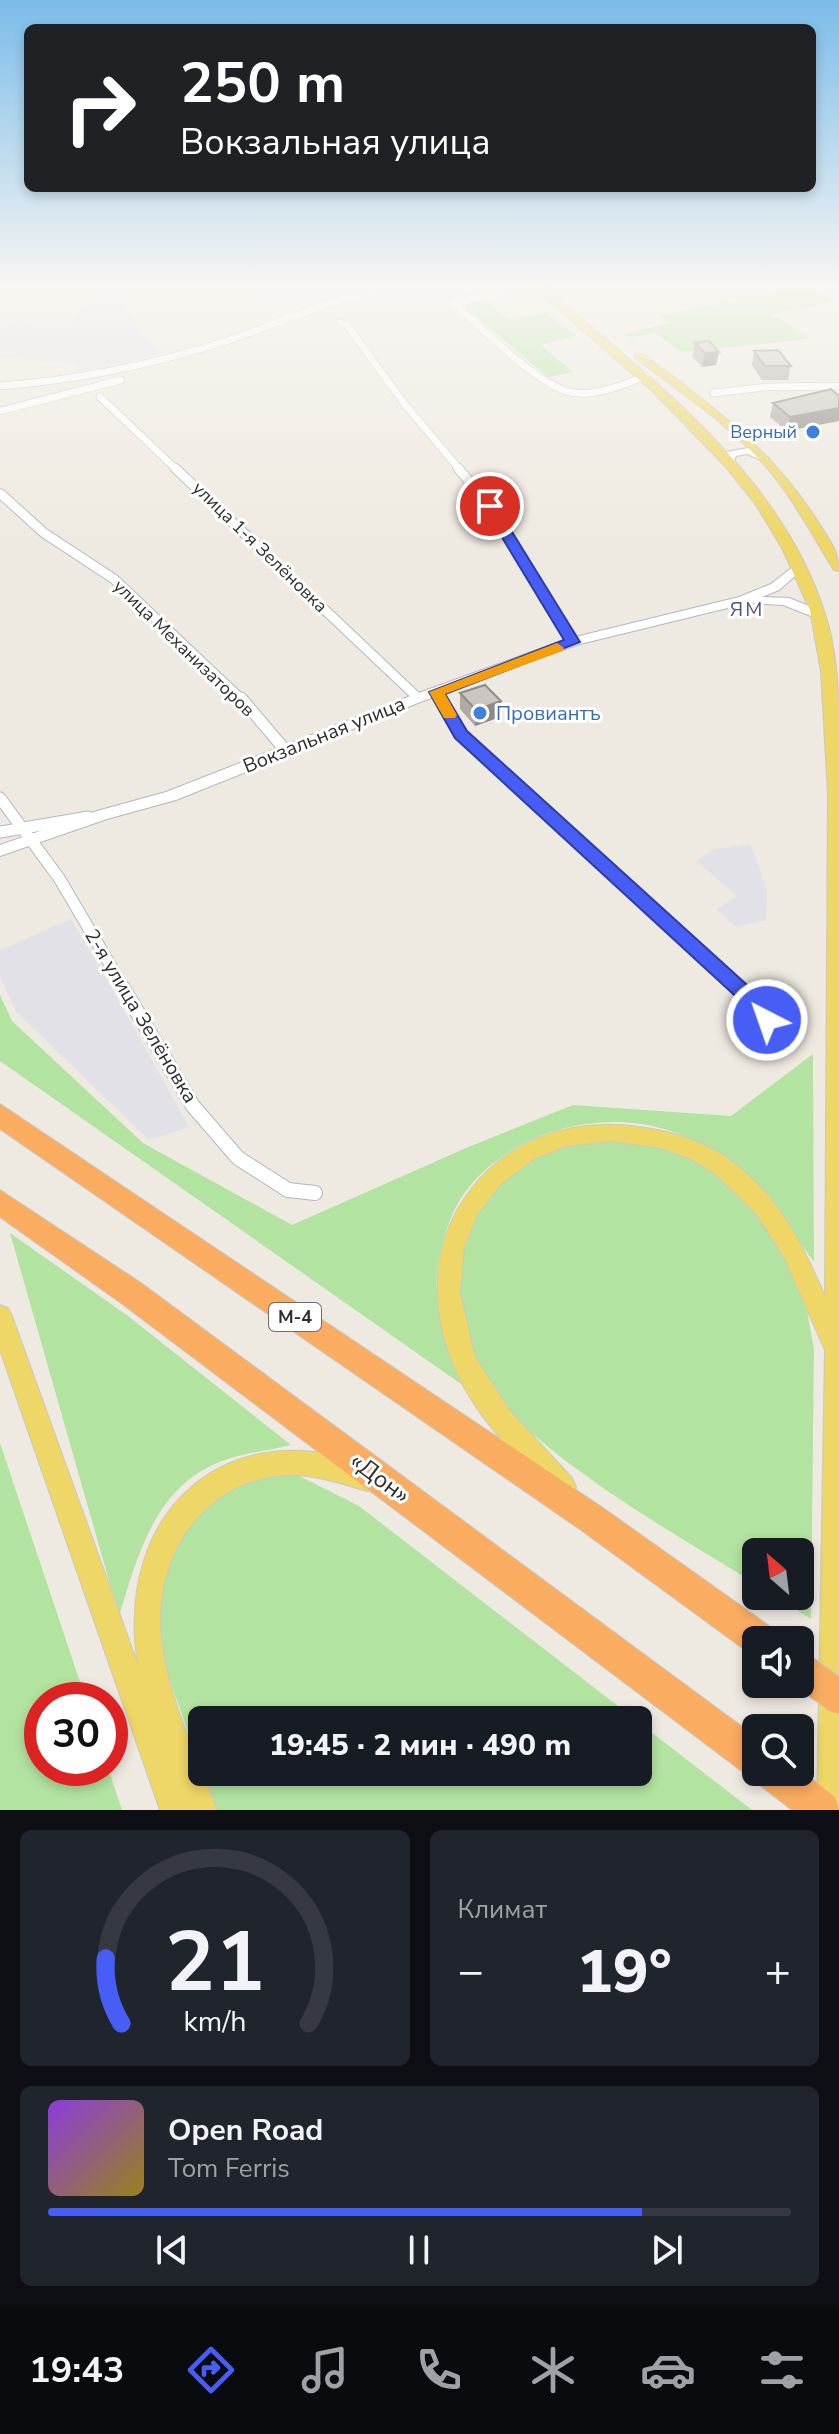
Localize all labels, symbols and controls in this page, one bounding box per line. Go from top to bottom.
text: 250 m [180,45,345,122]
icon: right [48,56,152,160]
text: Вокзальная улица [180,118,491,167]
place label: Верный [730,420,797,444]
marker: Верный [804,423,822,441]
pin [456,472,524,540]
street label: улица 1-я Зелёновка [187,476,333,618]
icon: arrive [468,484,512,528]
street label: улица Механизаторов [108,574,260,722]
district label: ЯМ [730,596,764,623]
street label: Вокзальная улица [239,690,409,780]
place label: Провиантъ [496,700,601,727]
marker: Провиантъ [471,704,489,722]
street label: 2-я улица Зелёновка [78,924,204,1108]
position arrow [725,978,809,1062]
road number: М-4 [269,1303,321,1331]
street label: «Дон» [343,1445,417,1511]
north arrow [742,1538,814,1610]
map controls [742,1538,814,1786]
button: sound [742,1626,814,1698]
speed limit sign: 30 [24,1682,128,1786]
button: search [742,1714,814,1786]
text: 19:45 · 2 мин · 490 m [269,1725,571,1766]
text: Климат [458,1892,547,1927]
text: 21 [165,1906,265,2019]
text: 19° [577,1931,672,2013]
text: − [458,1942,484,2002]
text: + [765,1942,791,2002]
text: km/h [183,2002,246,2041]
text: Open Road [168,2110,323,2151]
text: Tom Ferris [168,2151,290,2186]
icon: previous [150,2228,194,2272]
icon: pause [397,2228,441,2272]
icon: next [645,2228,689,2272]
icon: directions [183,2342,239,2398]
icon: music [297,2342,353,2398]
icon: phone [411,2342,467,2398]
icon: climate [525,2342,581,2398]
icon: car [640,2342,696,2398]
icon: filters [754,2342,810,2398]
text: 19:43 [29,2346,124,2395]

